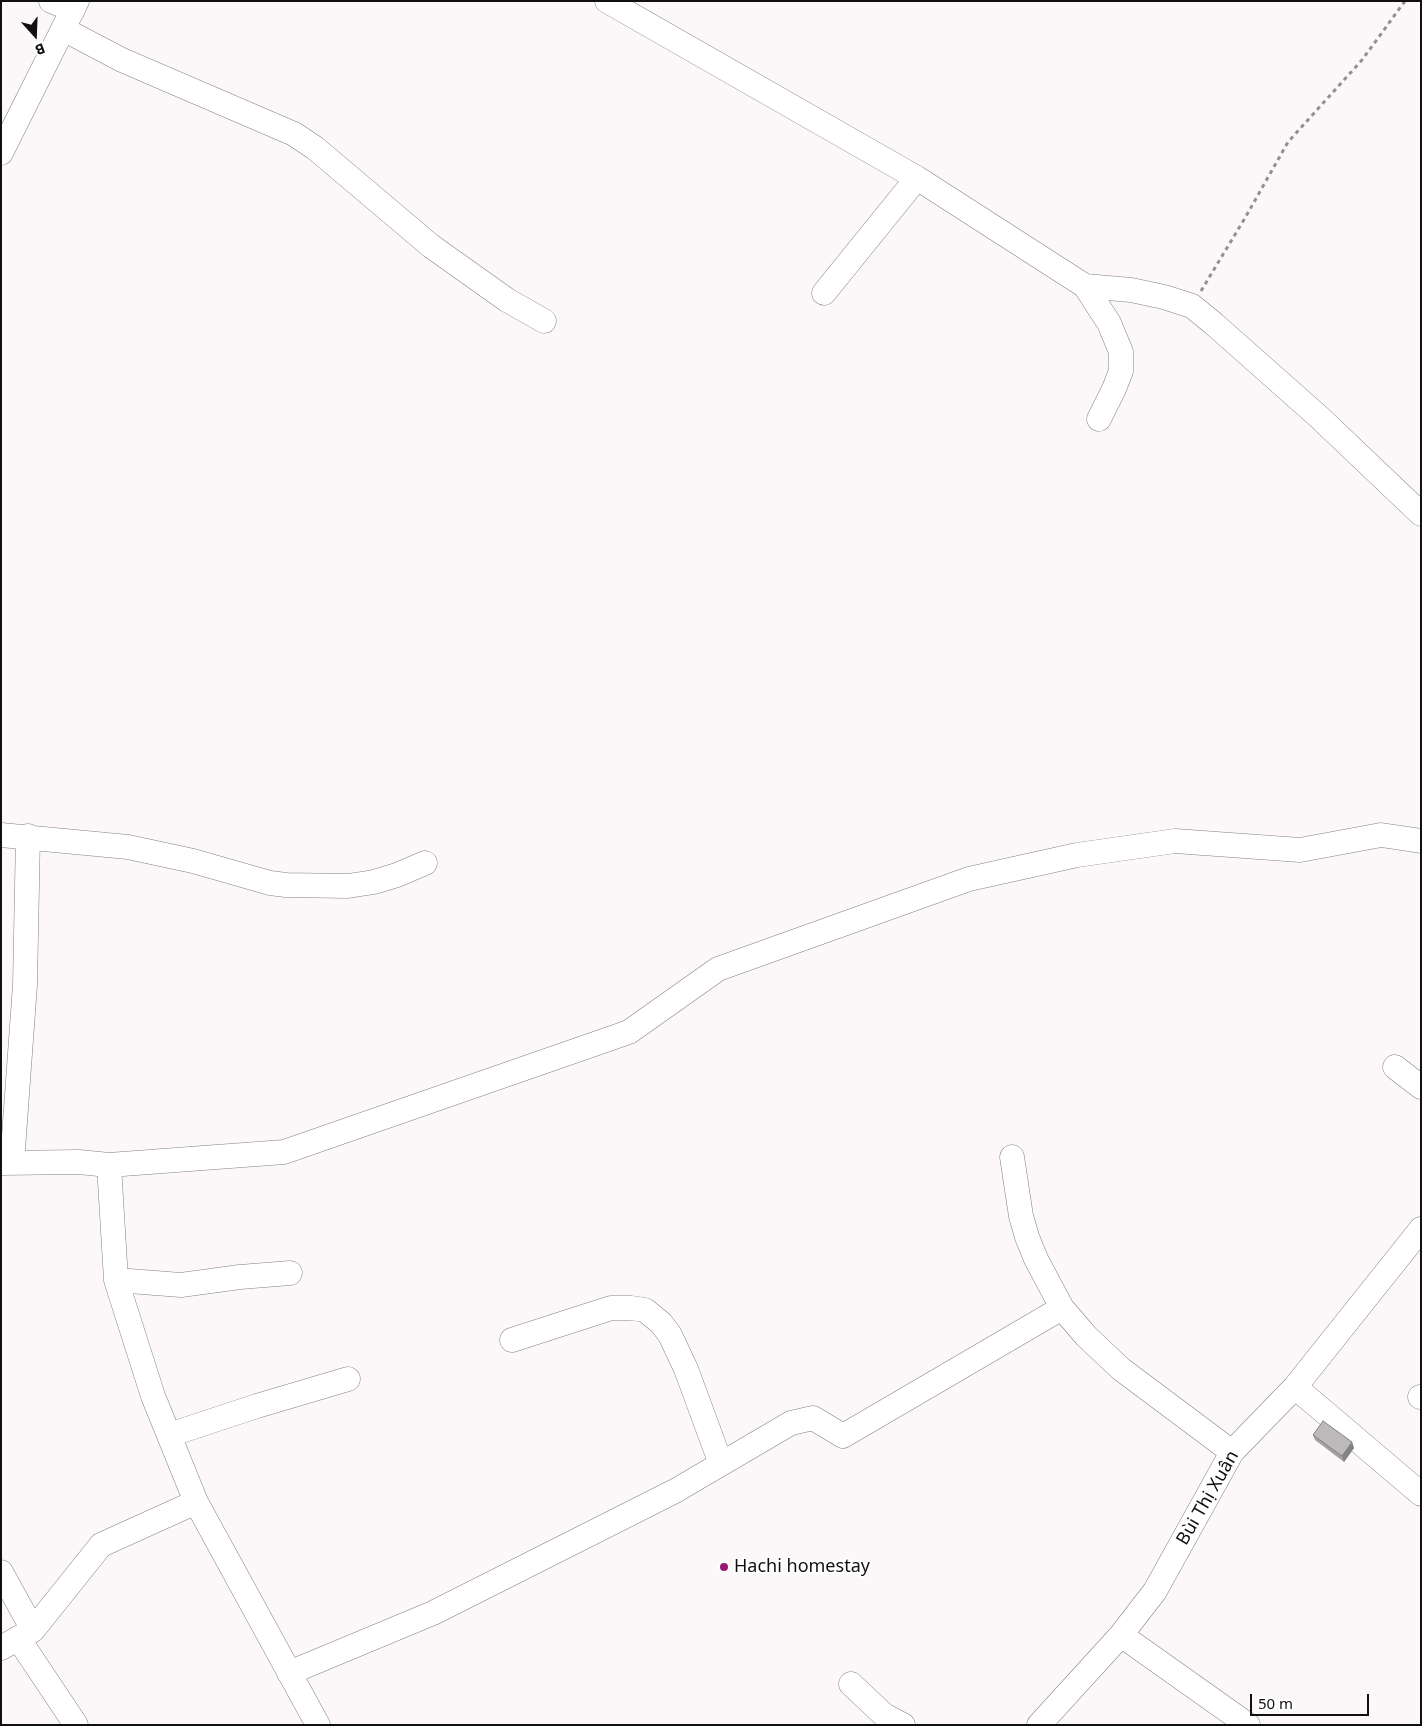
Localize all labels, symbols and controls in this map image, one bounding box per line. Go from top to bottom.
north arrow [10,10,60,60]
text: B [33,39,48,60]
street label: Bùi Thị Xuân [1172,1447,1244,1549]
place label: Hachi homestay [734,1556,870,1578]
marker: Hachi homestay [718,1561,730,1573]
scale bar [1252,1684,1371,1716]
text: 50 m [1258,1693,1293,1713]

